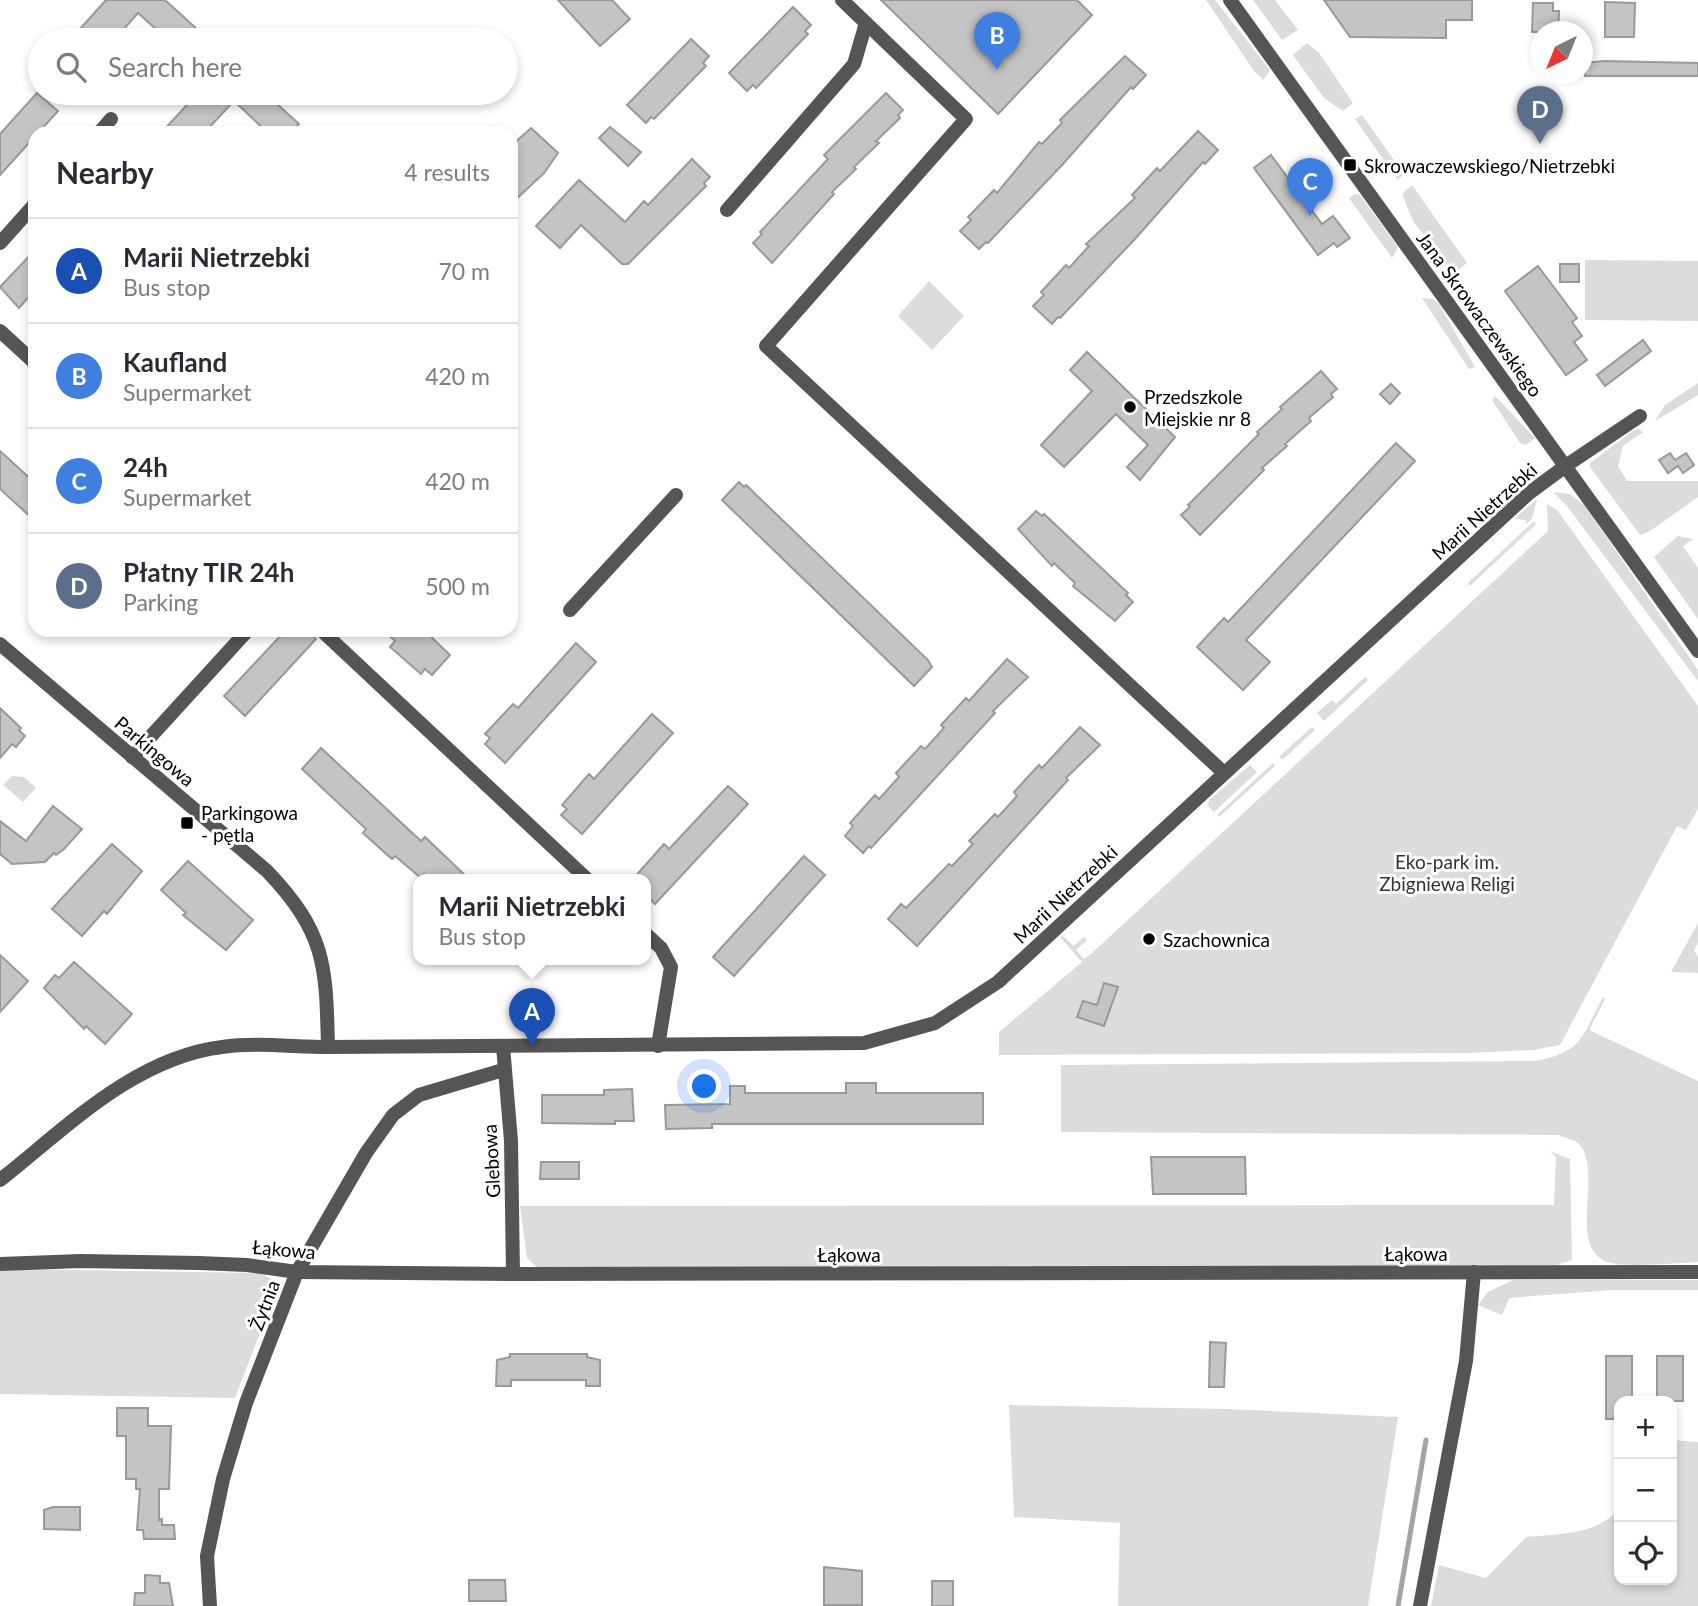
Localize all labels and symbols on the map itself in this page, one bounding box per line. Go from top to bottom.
pin: B [974,12,1020,70]
north arrow [1530,21,1593,84]
pin: D [1517,86,1563,144]
place label: Skrowaczewskiego/Nietrzebki [1364,154,1615,177]
marker: Skrowaczewskiego/Nietrzebki [1342,157,1358,173]
pin: C [1287,158,1333,216]
street label: Jana Skrowaczewskiego [1412,227,1548,401]
place label: Przedszkole Miejskie nr 8 [1144,385,1251,430]
marker: Przedszkole Miejskie nr 8 [1122,399,1138,415]
street label: Marii Nietrzebki [1427,458,1541,564]
street label: Parkingowa [110,711,200,791]
place label: Parkingowa - pętla [201,801,298,846]
marker: Parkingowa - pętla [179,815,195,831]
street label: Marii Nietrzebki [1008,840,1122,948]
park label: Eko-park im. Zbigniewa Religi [1379,850,1515,895]
place label: Szachownica [1163,928,1270,951]
marker: Szachownica [1141,931,1157,947]
pin: A [509,988,555,1046]
your location [687,1069,721,1103]
street label: Glebowa [478,1124,504,1198]
street label: Łąkowa [251,1235,317,1263]
street label: Łąkowa [1384,1242,1448,1265]
street label: Łąkowa [817,1243,881,1266]
street label: Żytnia [244,1277,284,1333]

